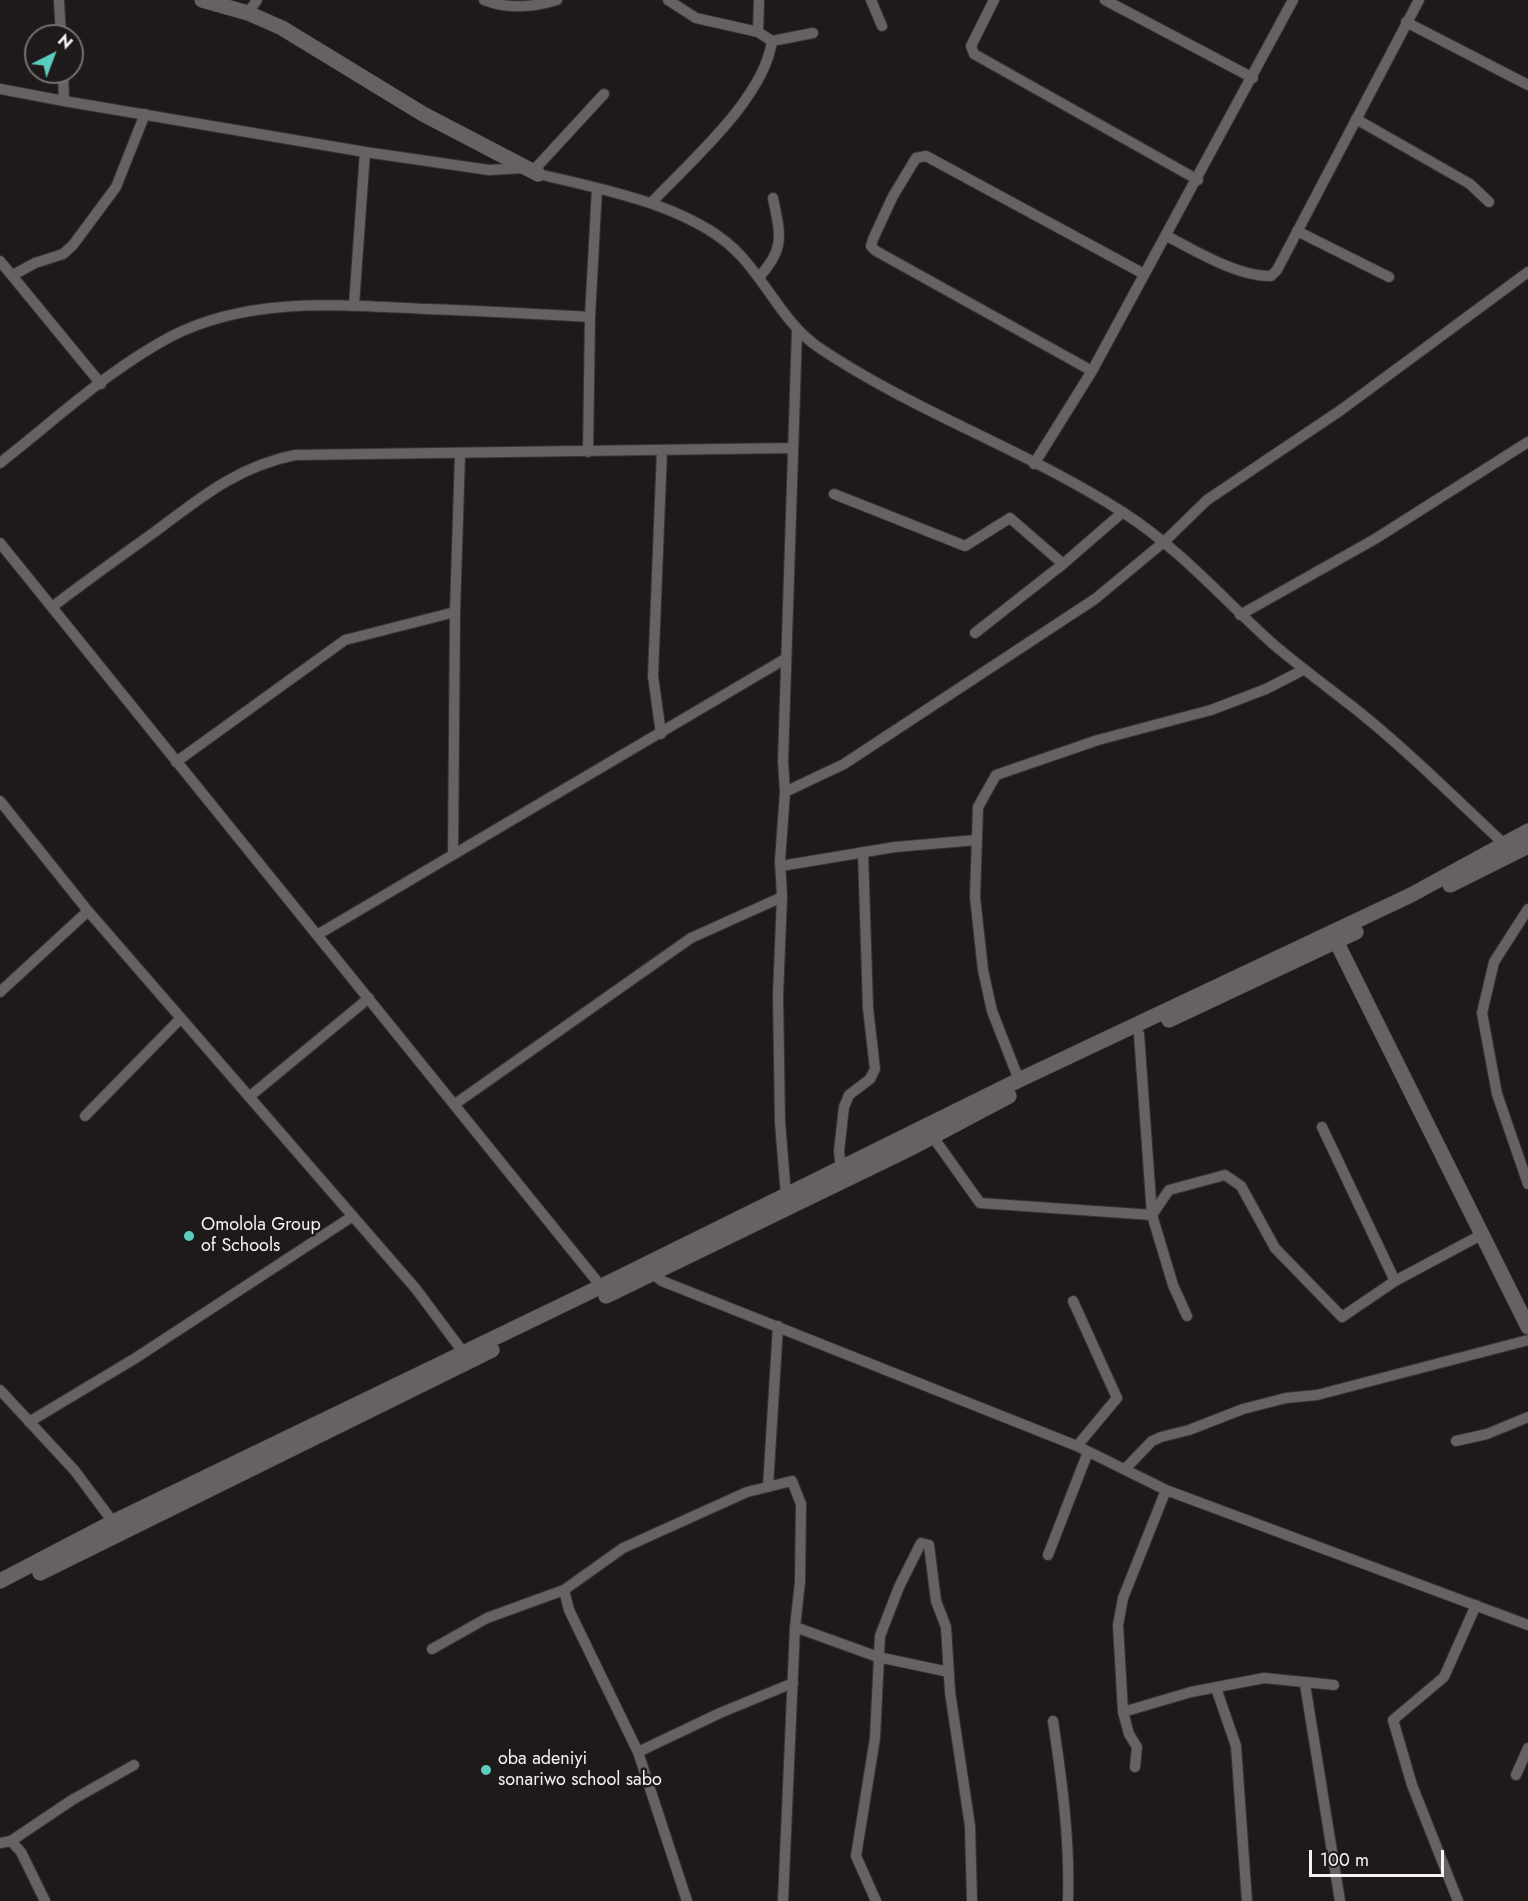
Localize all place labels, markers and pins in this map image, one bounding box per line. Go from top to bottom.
place label: Omolola Group of Schools [201,1215,321,1258]
marker: Omolola Group of Schools [182,1229,196,1243]
place label: oba adeniyi sonariwo school sabo [498,1749,662,1792]
marker: oba adeniyi sonariwo school sabo [479,1763,493,1777]

